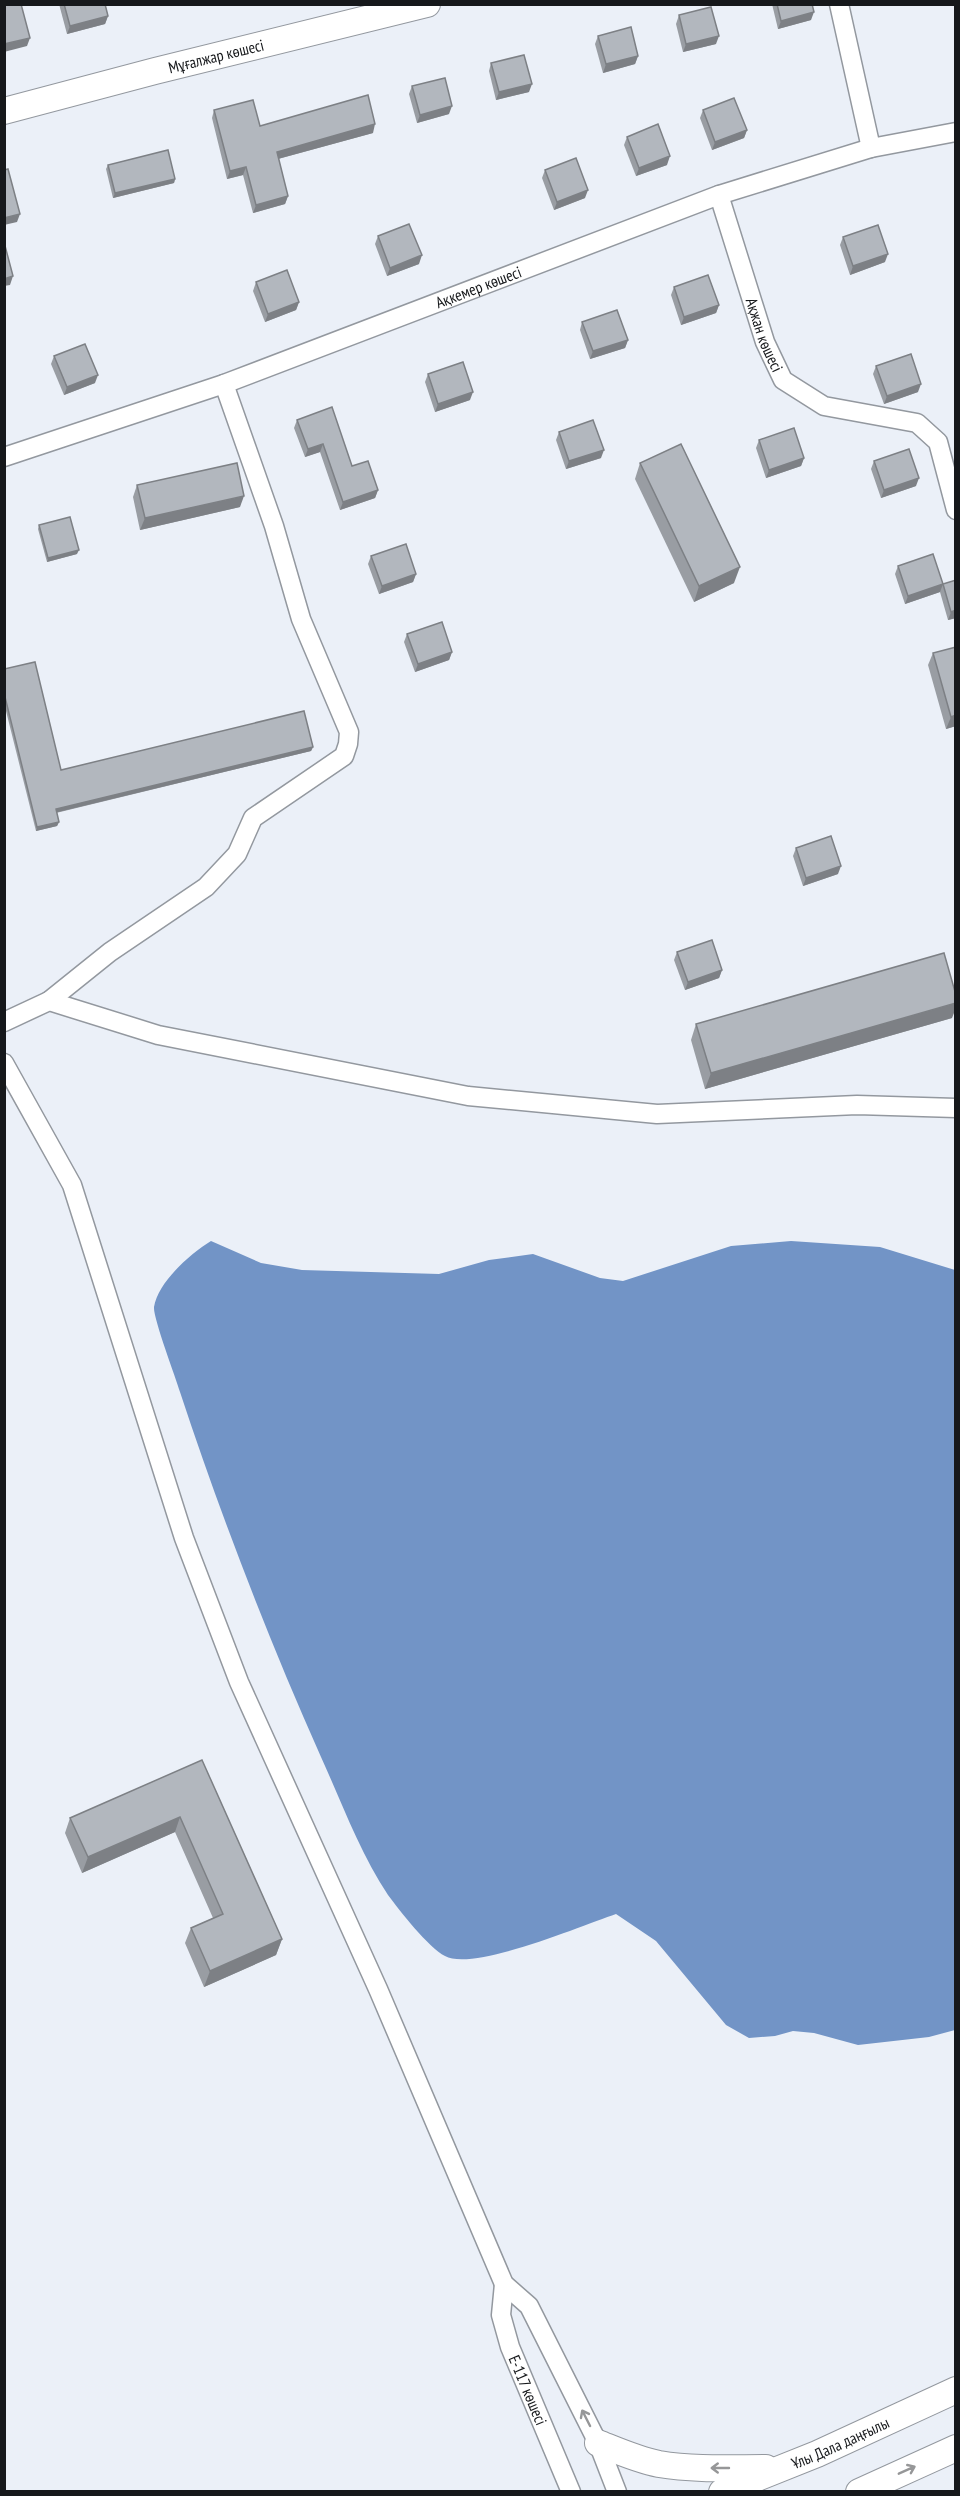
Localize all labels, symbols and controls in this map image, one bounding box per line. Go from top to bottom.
street label: Мұғалжар көшесі [166,35,266,77]
street label: Ақкемер көшесі [433,261,524,312]
street label: Ақжан көшесі [742,295,788,375]
street label: Е-117 көшесі [505,2352,552,2428]
one-way arrow [580,2410,591,2428]
street label: Ұлы Дала даңғылы [788,2412,892,2473]
one-way arrow [710,2462,730,2474]
one-way arrow [898,2463,916,2475]

